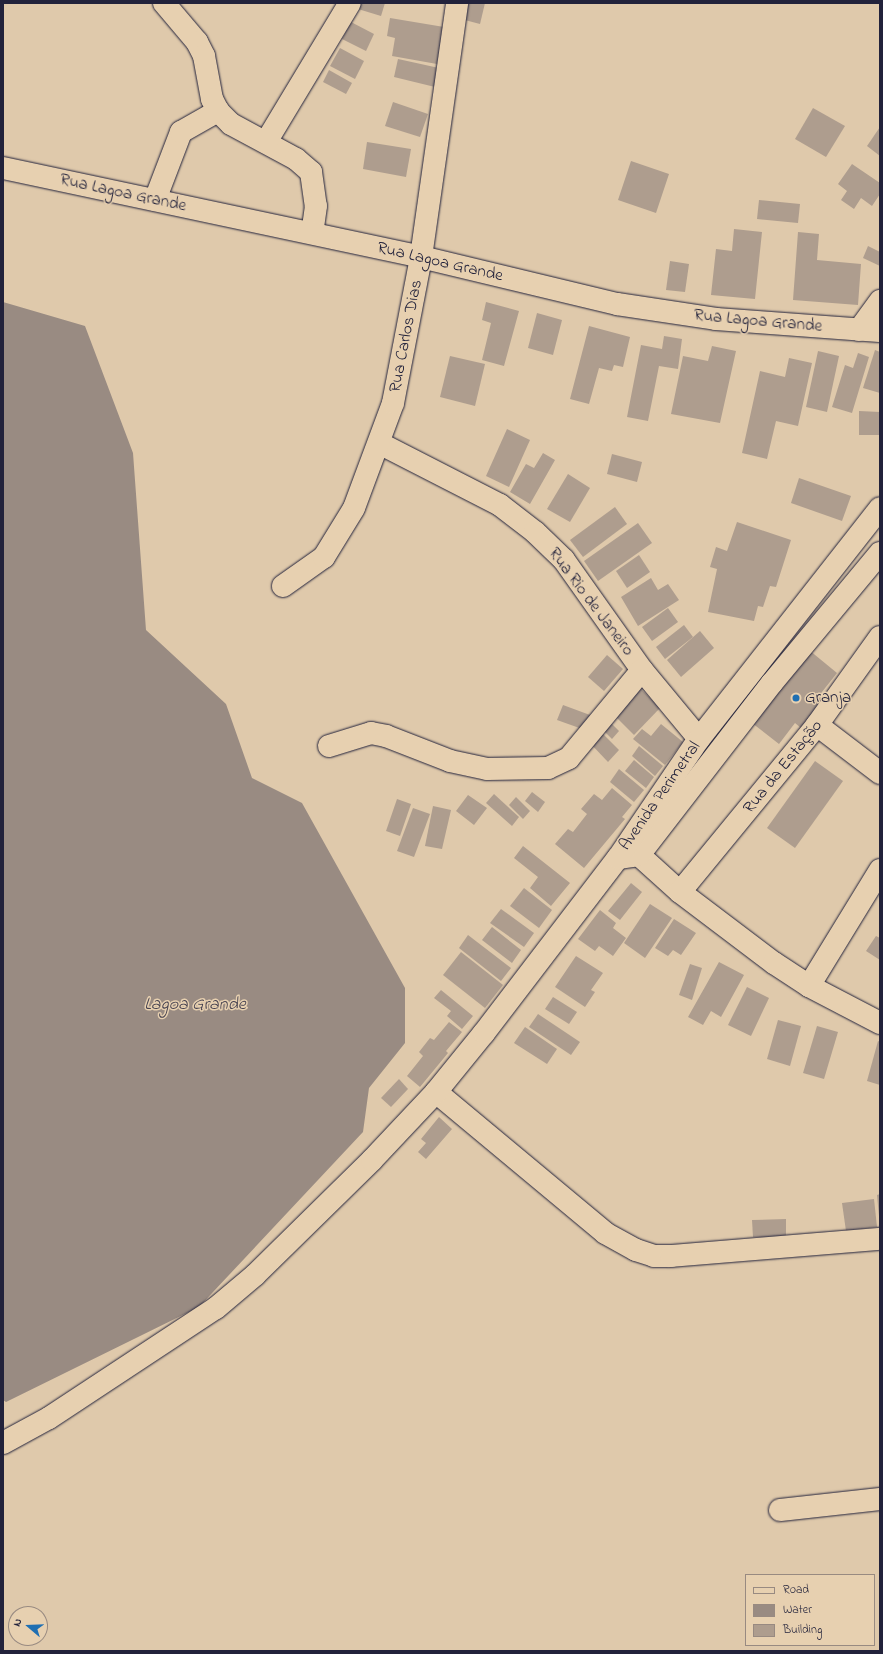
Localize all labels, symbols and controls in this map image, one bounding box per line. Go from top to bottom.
street label: Rua Lagoa Grande [58,170,188,216]
street label: Rua Lagoa Grande [375,238,505,286]
street label: Rua Carlos Dias [385,278,427,394]
street label: Rua Lagoa Grande [693,305,823,337]
street label: Rua Rio de Janeiro [544,544,638,660]
place label: Granja [805,688,851,708]
marker: Granja [790,692,802,704]
street label: Rua da Estação [739,716,827,818]
street label: Avenida Perimetral [615,738,705,854]
water label: Lagoa Grande [144,994,246,1016]
legend [745,1574,875,1646]
text: Road [783,1581,809,1599]
text: Water [783,1601,812,1619]
north arrow [8,1606,48,1646]
text: N [9,1616,26,1629]
text: Building [783,1621,822,1639]

